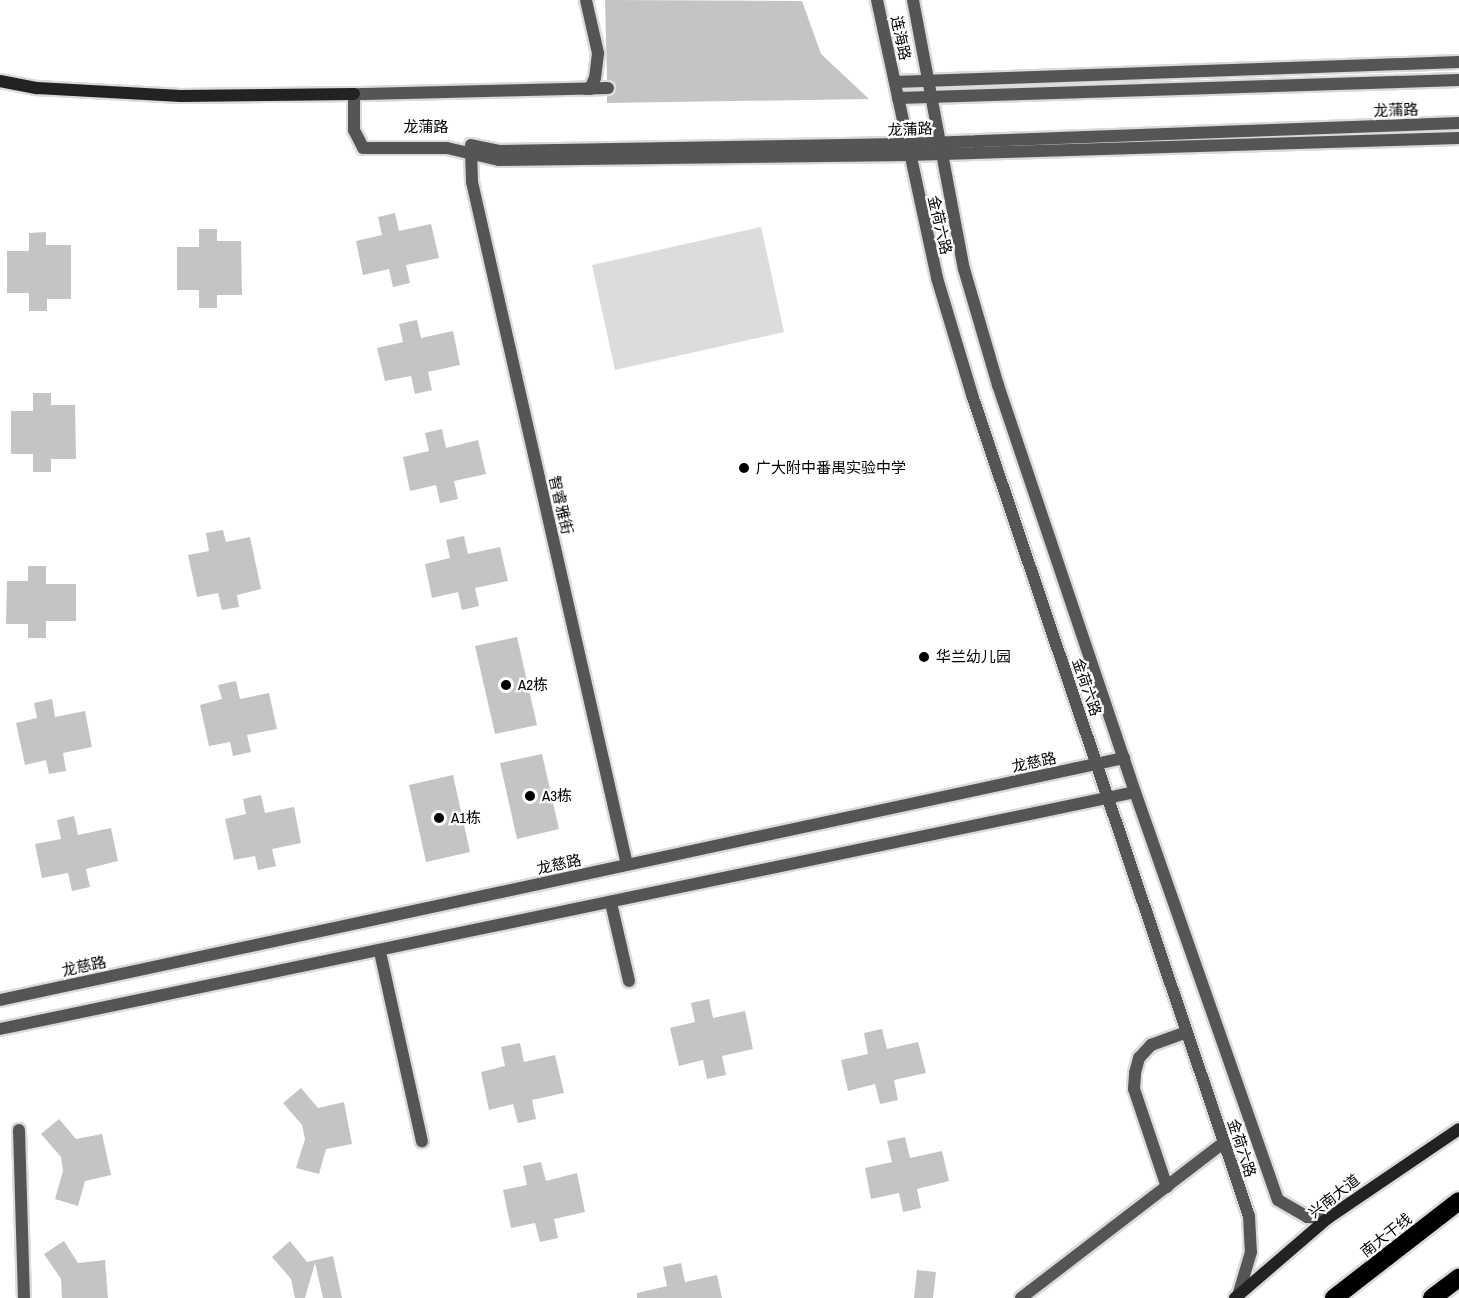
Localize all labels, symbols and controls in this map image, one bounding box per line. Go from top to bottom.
street label: 连海路 [888,14,914,62]
street label: 龙蒲路 [1373,100,1419,120]
street label: 龙蒲路 [404,118,448,136]
street label: 龙蒲路 [887,119,933,139]
street label: 金荷六路 [924,194,956,256]
place label: 广大附中番禺实验中学 [756,459,906,477]
marker: 广大附中番禺实验中学 [737,461,751,475]
street label: 智睿雅街 [545,474,577,536]
place label: 华兰幼儿园 [936,648,1011,666]
marker: 华兰幼儿园 [917,650,931,664]
street label: 金荷六路 [1069,656,1105,718]
place label: A2栋 [518,676,548,694]
marker: A2栋 [499,678,513,692]
street label: 龙慈路 [1010,749,1058,775]
place label: A3栋 [542,787,572,805]
marker: A3栋 [523,789,537,803]
place label: A1栋 [451,809,481,827]
marker: A1栋 [432,811,446,825]
street label: 龙慈路 [535,851,583,877]
street label: 龙慈路 [60,953,108,979]
street label: 金荷六路 [1224,1117,1260,1179]
street label: 兴南大道 [1305,1170,1363,1222]
street label: 南大干线 [1357,1209,1415,1261]

